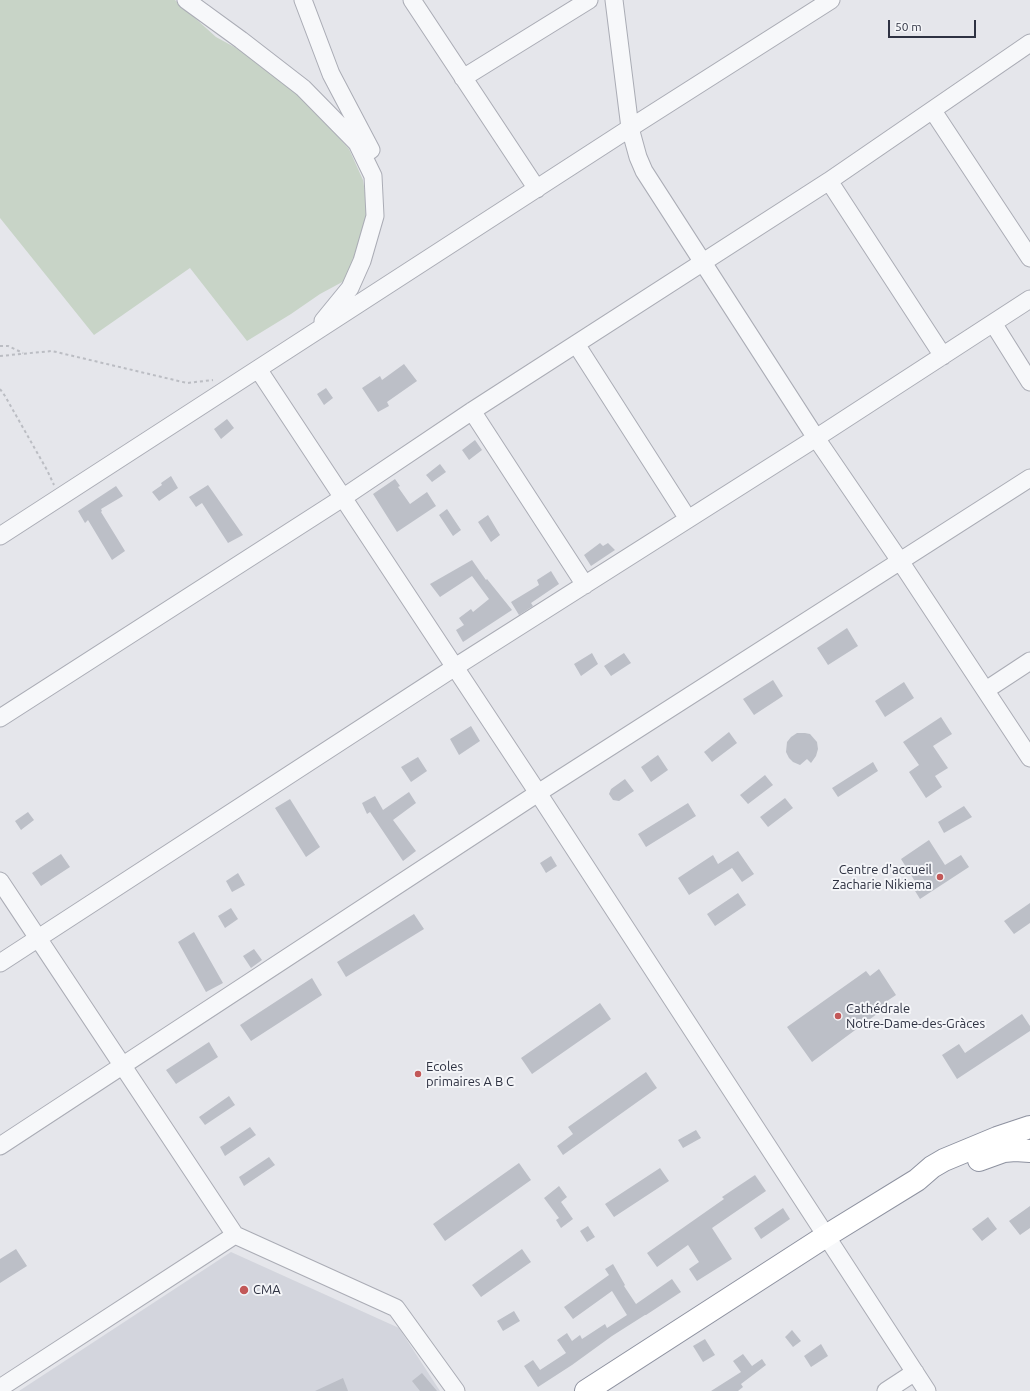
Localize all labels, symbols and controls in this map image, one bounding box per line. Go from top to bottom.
scale bar [890,12,978,38]
text: 50 m [895,20,922,33]
place label: Centre d'accueil Zacharie Nikiema [832,862,932,893]
marker: Centre d'accueil Zacharie Nikiema [935,872,945,882]
place label: Cathédrale Notre-Dame-des-Gràces [846,1001,985,1032]
marker: Cathédrale Notre-Dame-des-Gràces [833,1011,843,1021]
place label: Ecoles primaires A B C [426,1059,514,1090]
marker: Ecoles primaires A B C [413,1069,423,1079]
place label: CMA [253,1282,281,1298]
marker: CMA [238,1284,250,1296]

